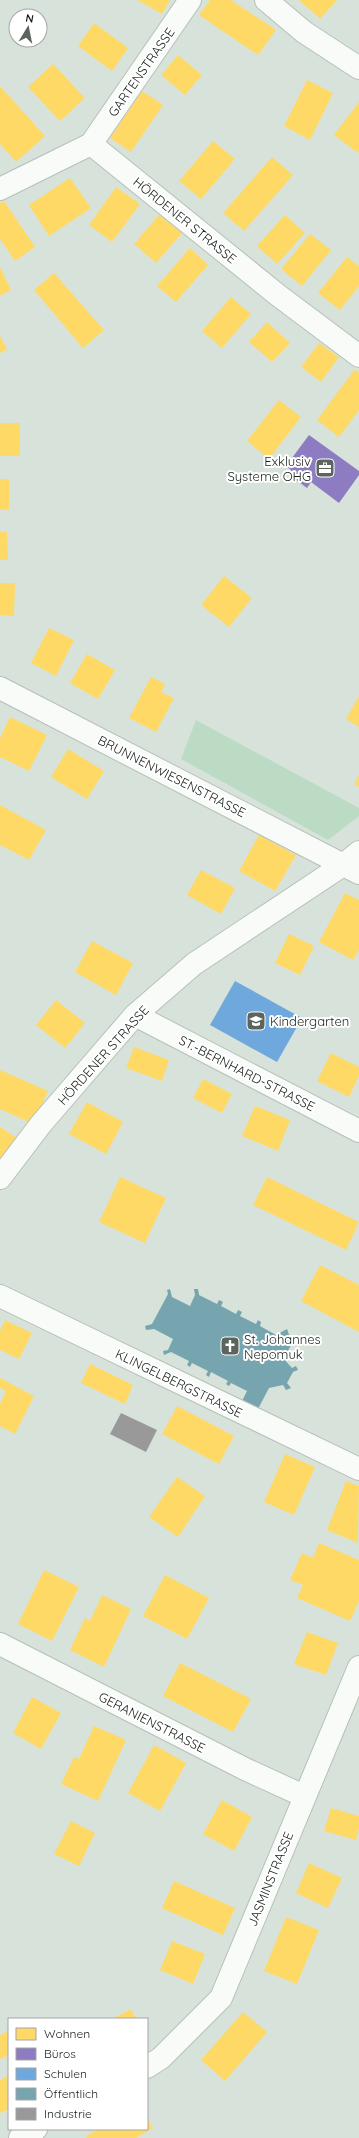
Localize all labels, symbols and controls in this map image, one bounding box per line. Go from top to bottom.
north arrow [8,8,48,48]
text: N [25,11,35,26]
street label: GARTENSTRASSE [104,24,178,120]
street label: HÖRDENER STRASSE [130,173,240,267]
place label: Exklusiv Systeme OHG [228,453,311,484]
office icon: Exklusiv Systeme OHG [314,457,336,479]
street label: BRUNNENWIESENSTRASSE [95,732,249,820]
street label: HÖRDENER STRASSE [54,1002,152,1108]
school or university icon: Kindergarten [245,1010,267,1032]
place label: Kindergarten [270,1013,349,1029]
street label: ST.-BERNHARD-STRASSE [176,1032,318,1114]
place label: St. Johannes Nepomuk [244,1331,321,1362]
church icon: St. Johannes Nepomuk [219,1335,241,1357]
street label: KLINGELBERGSTRASSE [113,1345,245,1421]
street label: GERANIENSTRASSE [96,1688,208,1756]
street label: JASMINSTRASSE [244,1829,296,1929]
legend [8,2018,148,2130]
text: Wohnen [44,2026,90,2041]
text: Büros [44,2046,76,2061]
text: Schulen [44,2066,87,2081]
text: Öffentlich [44,2086,98,2101]
text: Industrie [44,2106,92,2121]

